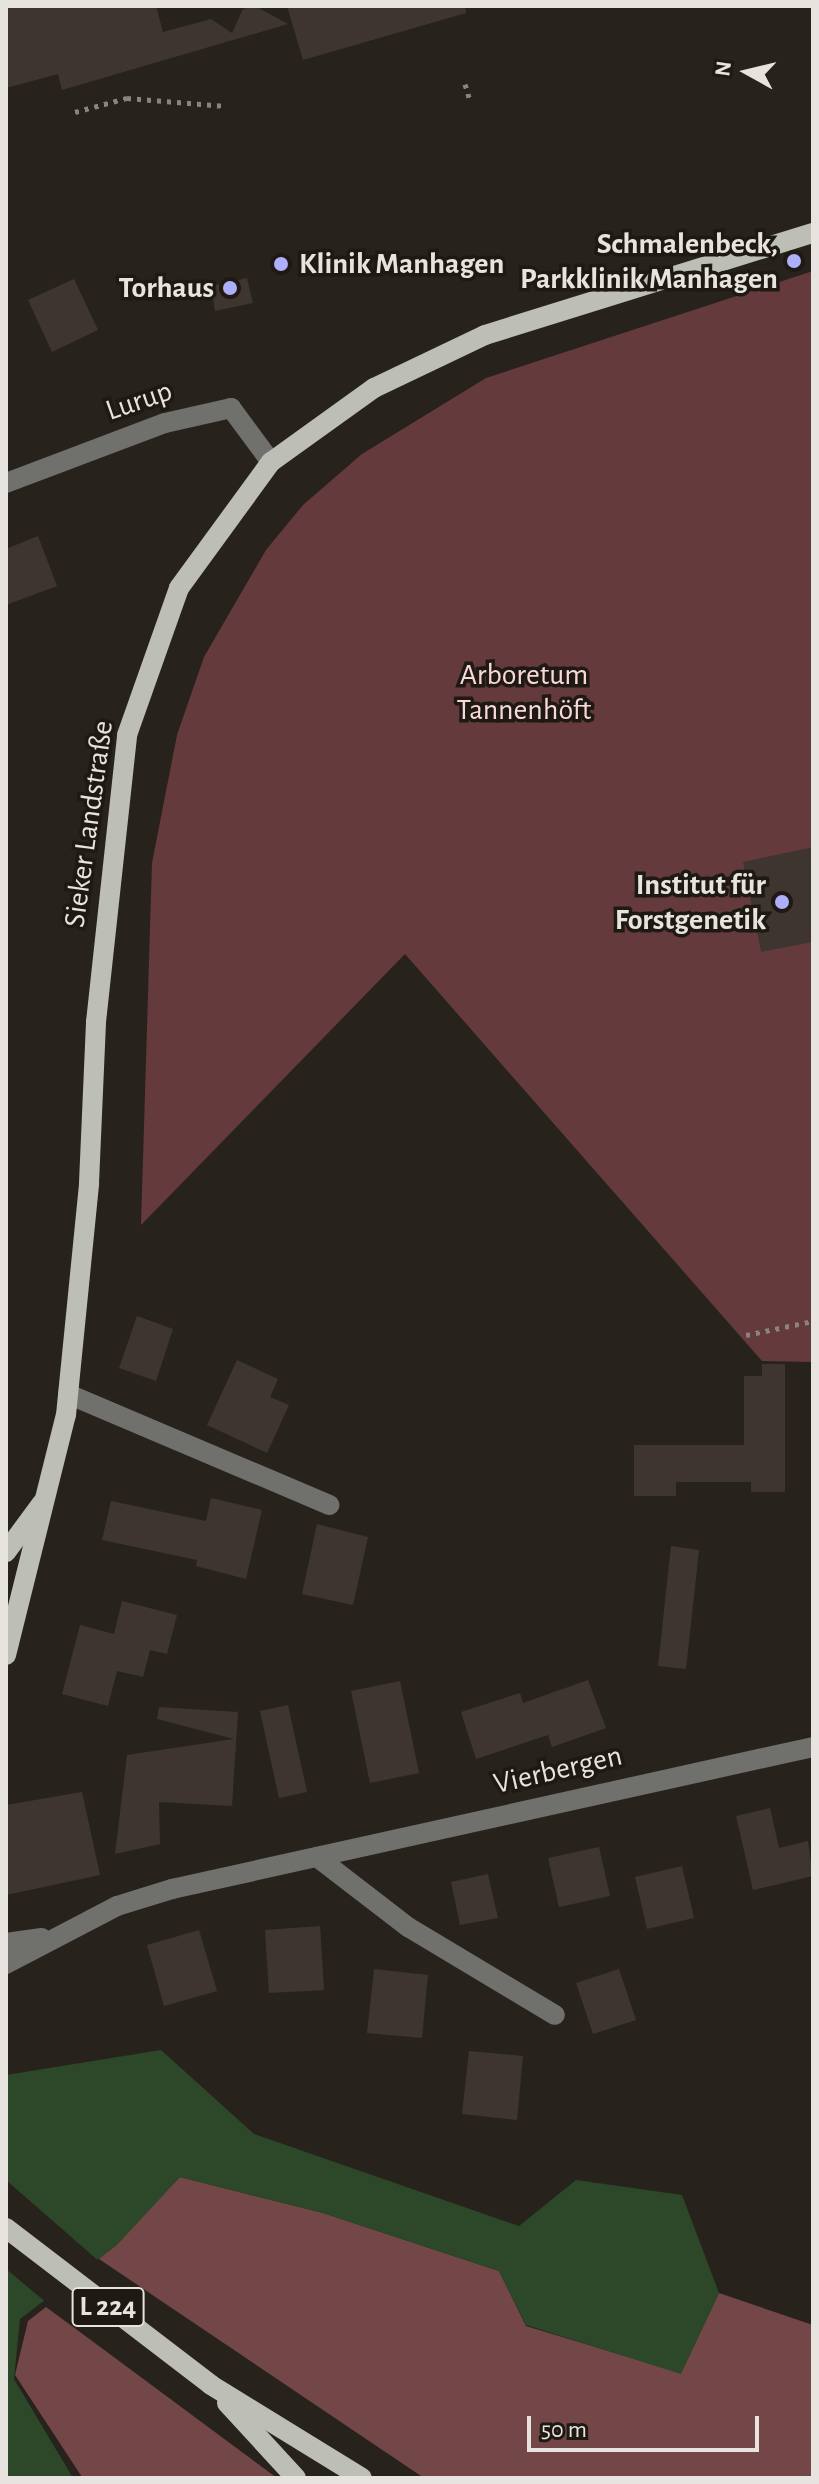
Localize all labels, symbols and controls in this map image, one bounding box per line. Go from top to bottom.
north arrow [707,32,787,112]
text: N [711,60,735,78]
place label: Schmalenbeck, Parkklinik Manhagen [520,226,778,296]
place label: Klinik Manhagen [299,246,504,282]
marker: Schmalenbeck, Parkklinik Manhagen [785,252,803,270]
marker: Klinik Manhagen [270,253,292,275]
place label: Torhaus [118,270,214,306]
marker: Torhaus [221,279,239,297]
street label: Lurup [101,373,177,429]
park label: Arboretum Tannenhöft [457,657,591,728]
street label: Sieker Landstraße [57,718,121,930]
place label: Institut für Forstgenetik [615,867,766,938]
marker: Institut für Forstgenetik [773,893,791,911]
street label: Vierbergen [490,1738,626,1802]
road number: L 224 [70,2283,146,2331]
scale bar [531,2400,763,2450]
text: 50 m [541,2418,587,2442]

